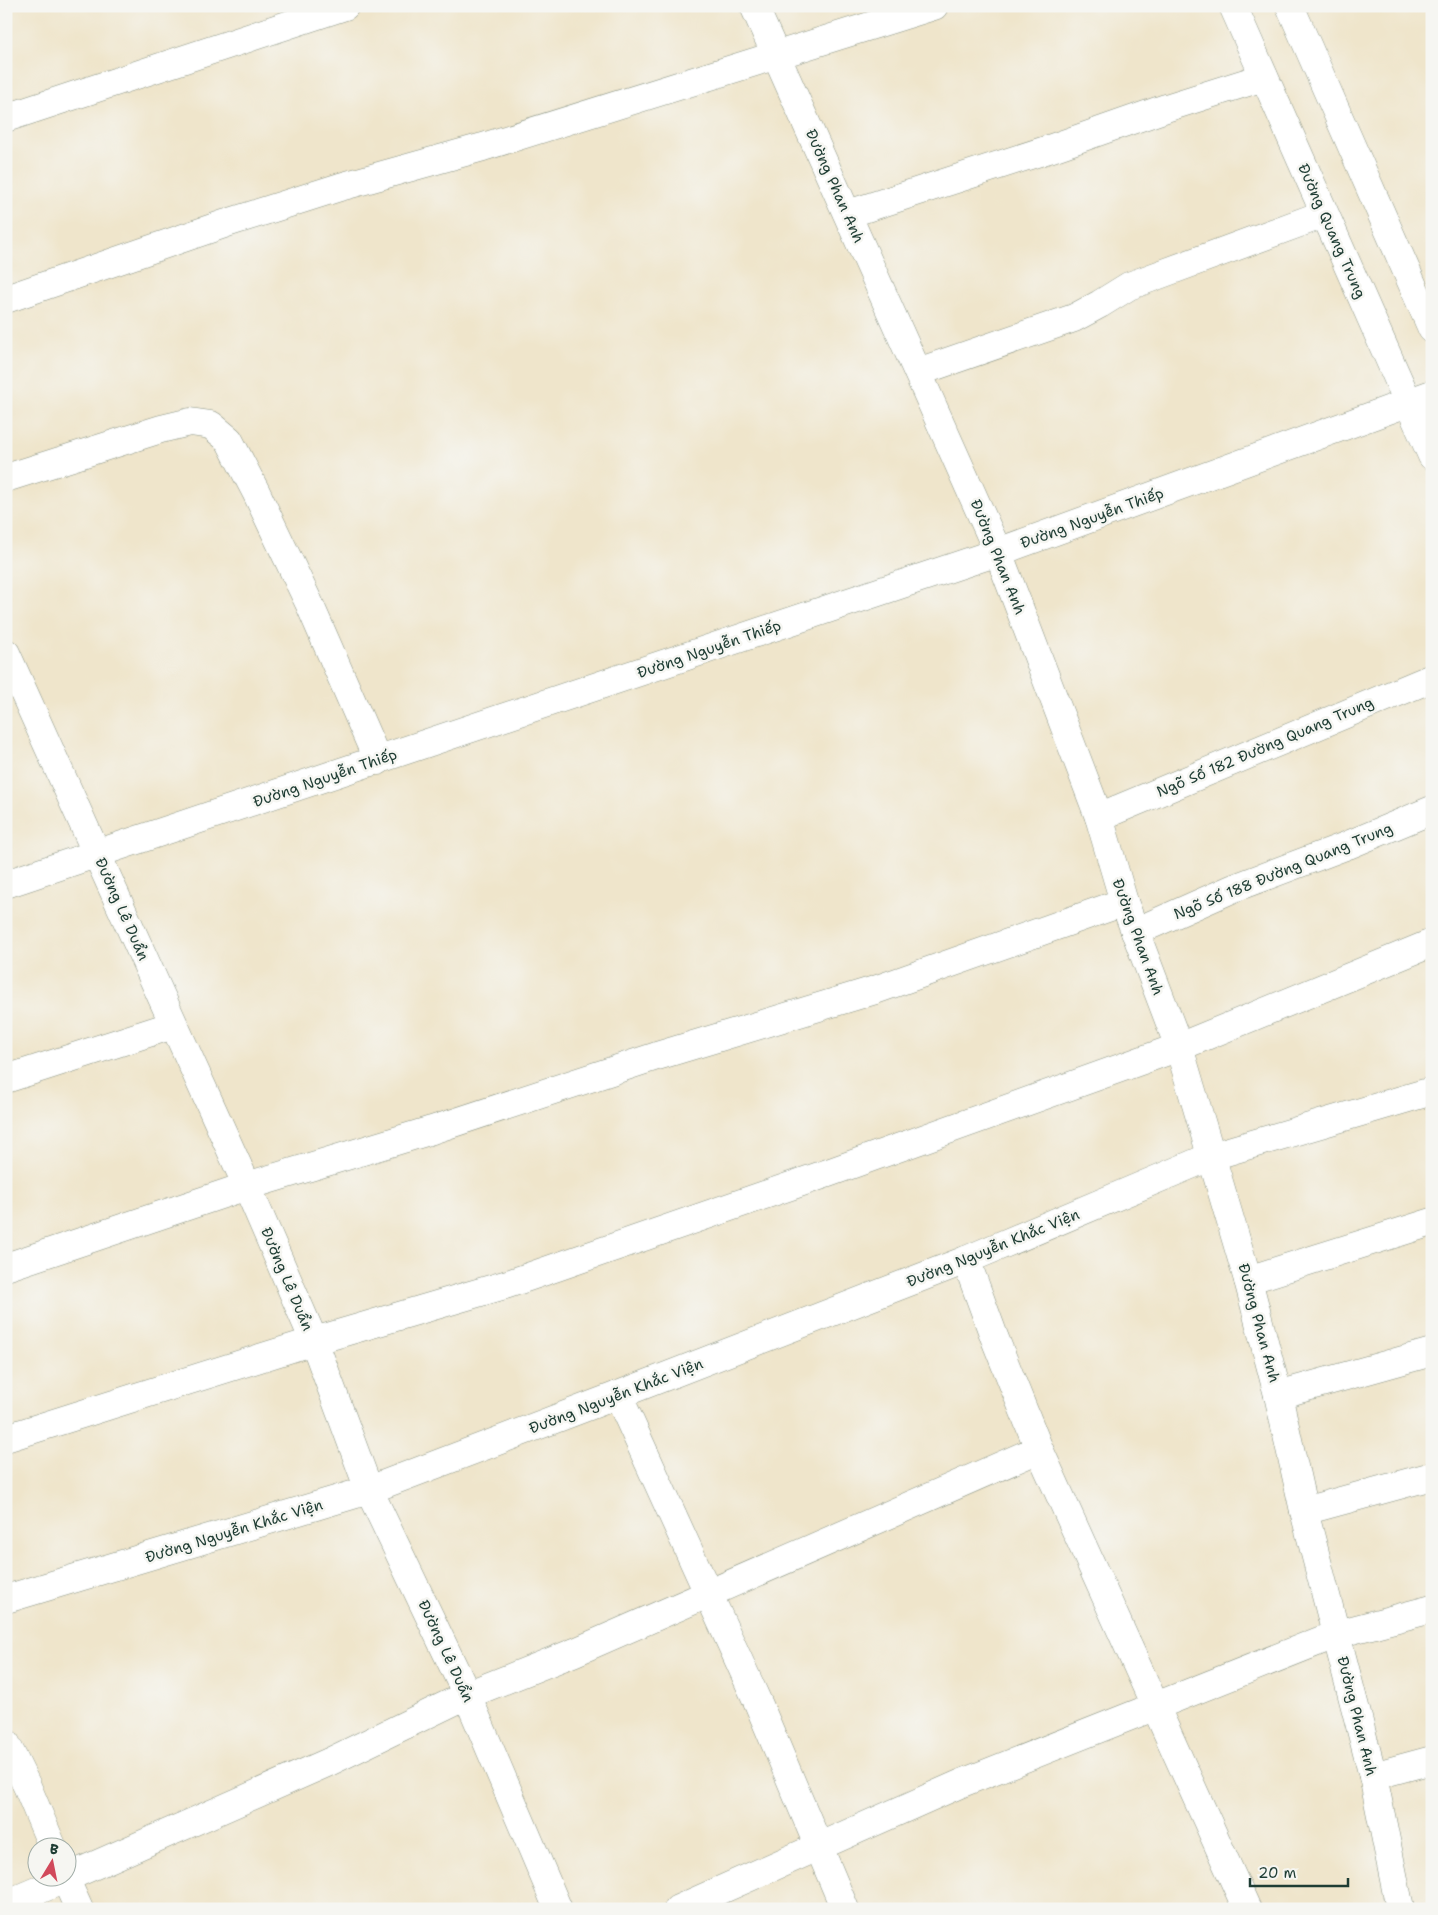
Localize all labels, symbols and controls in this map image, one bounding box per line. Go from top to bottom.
street label: Đường Phan Anh [801,126,869,246]
street label: Đường Quang Trung [1293,160,1371,302]
street label: Đường Nguyễn Thiếp [1018,483,1166,553]
street label: Đường Phan Anh [966,496,1030,618]
street label: Đường Nguyễn Thiếp [634,615,784,683]
street label: Ngõ Số 182 Đường Quang Trung [1153,692,1377,802]
street label: Đường Nguyễn Thiếp [250,744,400,812]
street label: Ngõ Số 188 Đường Quang Trung [1171,818,1395,924]
street label: Đường Lê Duẩn [90,854,154,964]
street label: Đường Phan Anh [1108,876,1168,998]
street label: Đường Nguyễn Khắc Viện [904,1204,1082,1292]
street label: Đường Lê Duẩn [256,1224,318,1334]
street label: Đường Phan Anh [1233,1261,1285,1385]
street label: Đường Nguyễn Khắc Viện [526,1354,706,1438]
street label: Đường Nguyễn Khắc Viện [143,1494,325,1568]
street label: Đường Lê Duẩn [414,1597,478,1705]
street label: Đường Phan Anh [1332,1654,1382,1778]
north arrow [28,1838,78,1888]
text: B [48,1840,60,1859]
scale bar [1250,1855,1348,1887]
text: 20 m [1258,1863,1297,1883]

